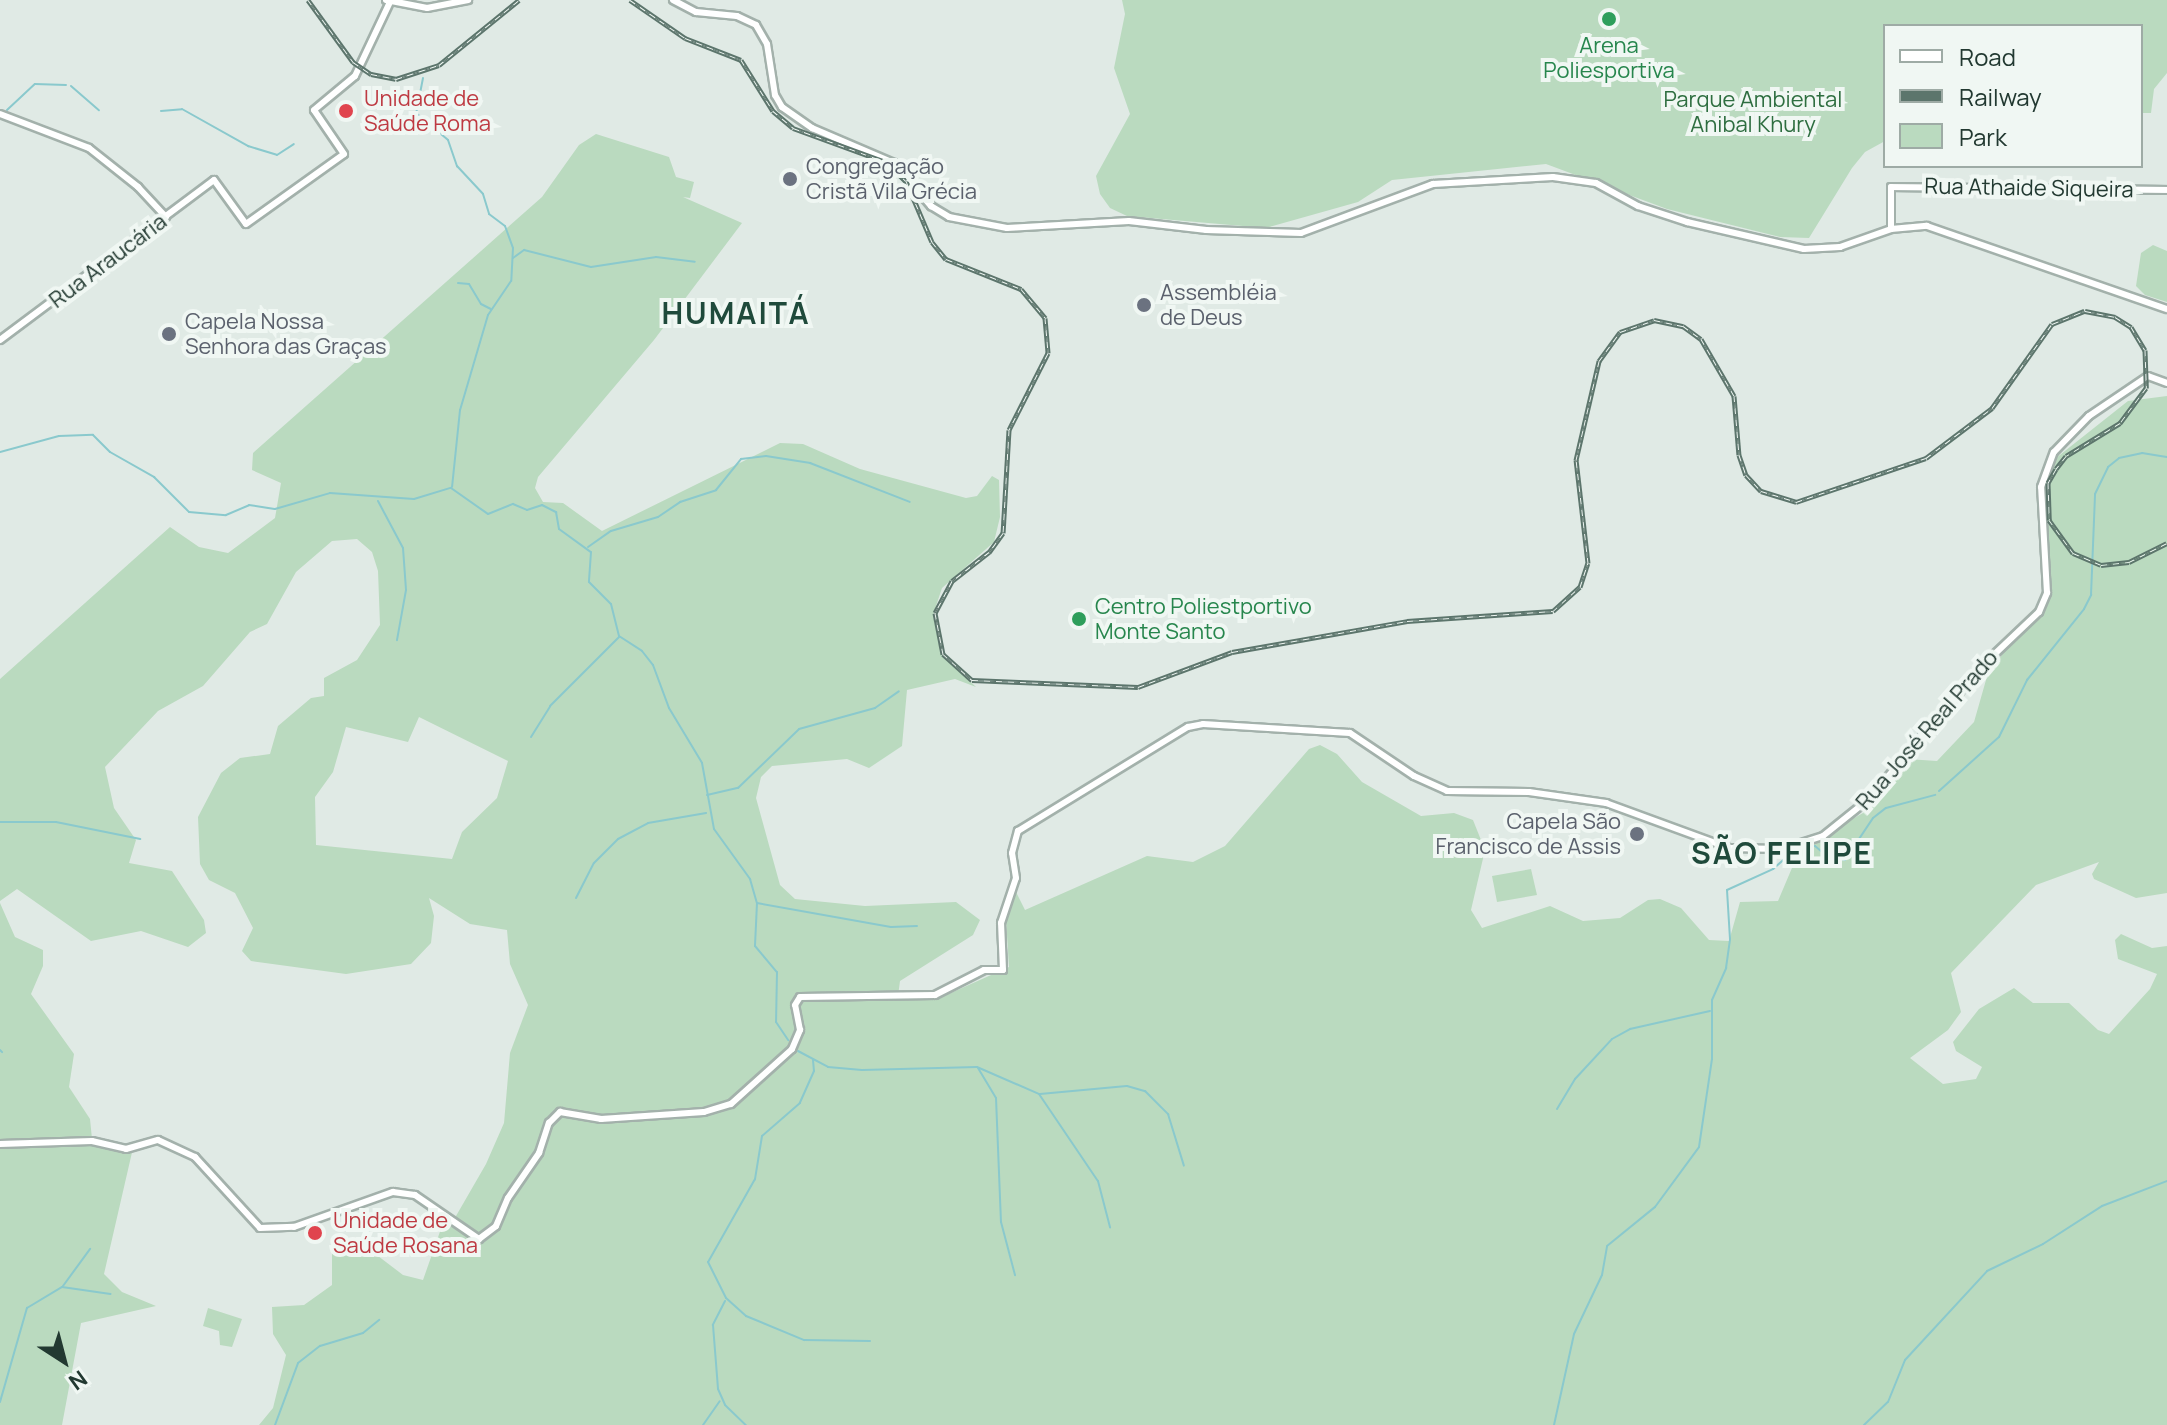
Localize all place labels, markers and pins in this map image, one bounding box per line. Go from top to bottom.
marker: Arena Poliesportiva [1600,10,1618,28]
place label: Arena Poliesportiva [1543,32,1675,84]
place label: Unidade de Saúde Roma [364,85,491,136]
marker: Unidade de Saúde Roma [335,100,357,122]
place label: Congregação Cristã Vila Grécia [806,153,977,204]
marker: Congregação Cristã Vila Grécia [781,170,799,188]
place label: Assembléia de Deus [1160,279,1277,330]
marker: Assembléia de Deus [1135,296,1153,314]
place label: Capela Nossa Senhora das Graças [185,308,387,360]
marker: Capela Nossa Senhora das Graças [160,325,178,343]
place label: Centro Poliestportivo Monte Santo [1095,593,1312,644]
marker: Centro Poliestportivo Monte Santo [1070,610,1088,628]
place label: Capela São Francisco de Assis [1435,808,1621,860]
marker: Capela São Francisco de Assis [1628,825,1646,843]
place label: Unidade de Saúde Rosana [333,1207,478,1258]
marker: Unidade de Saúde Rosana [304,1222,326,1244]

